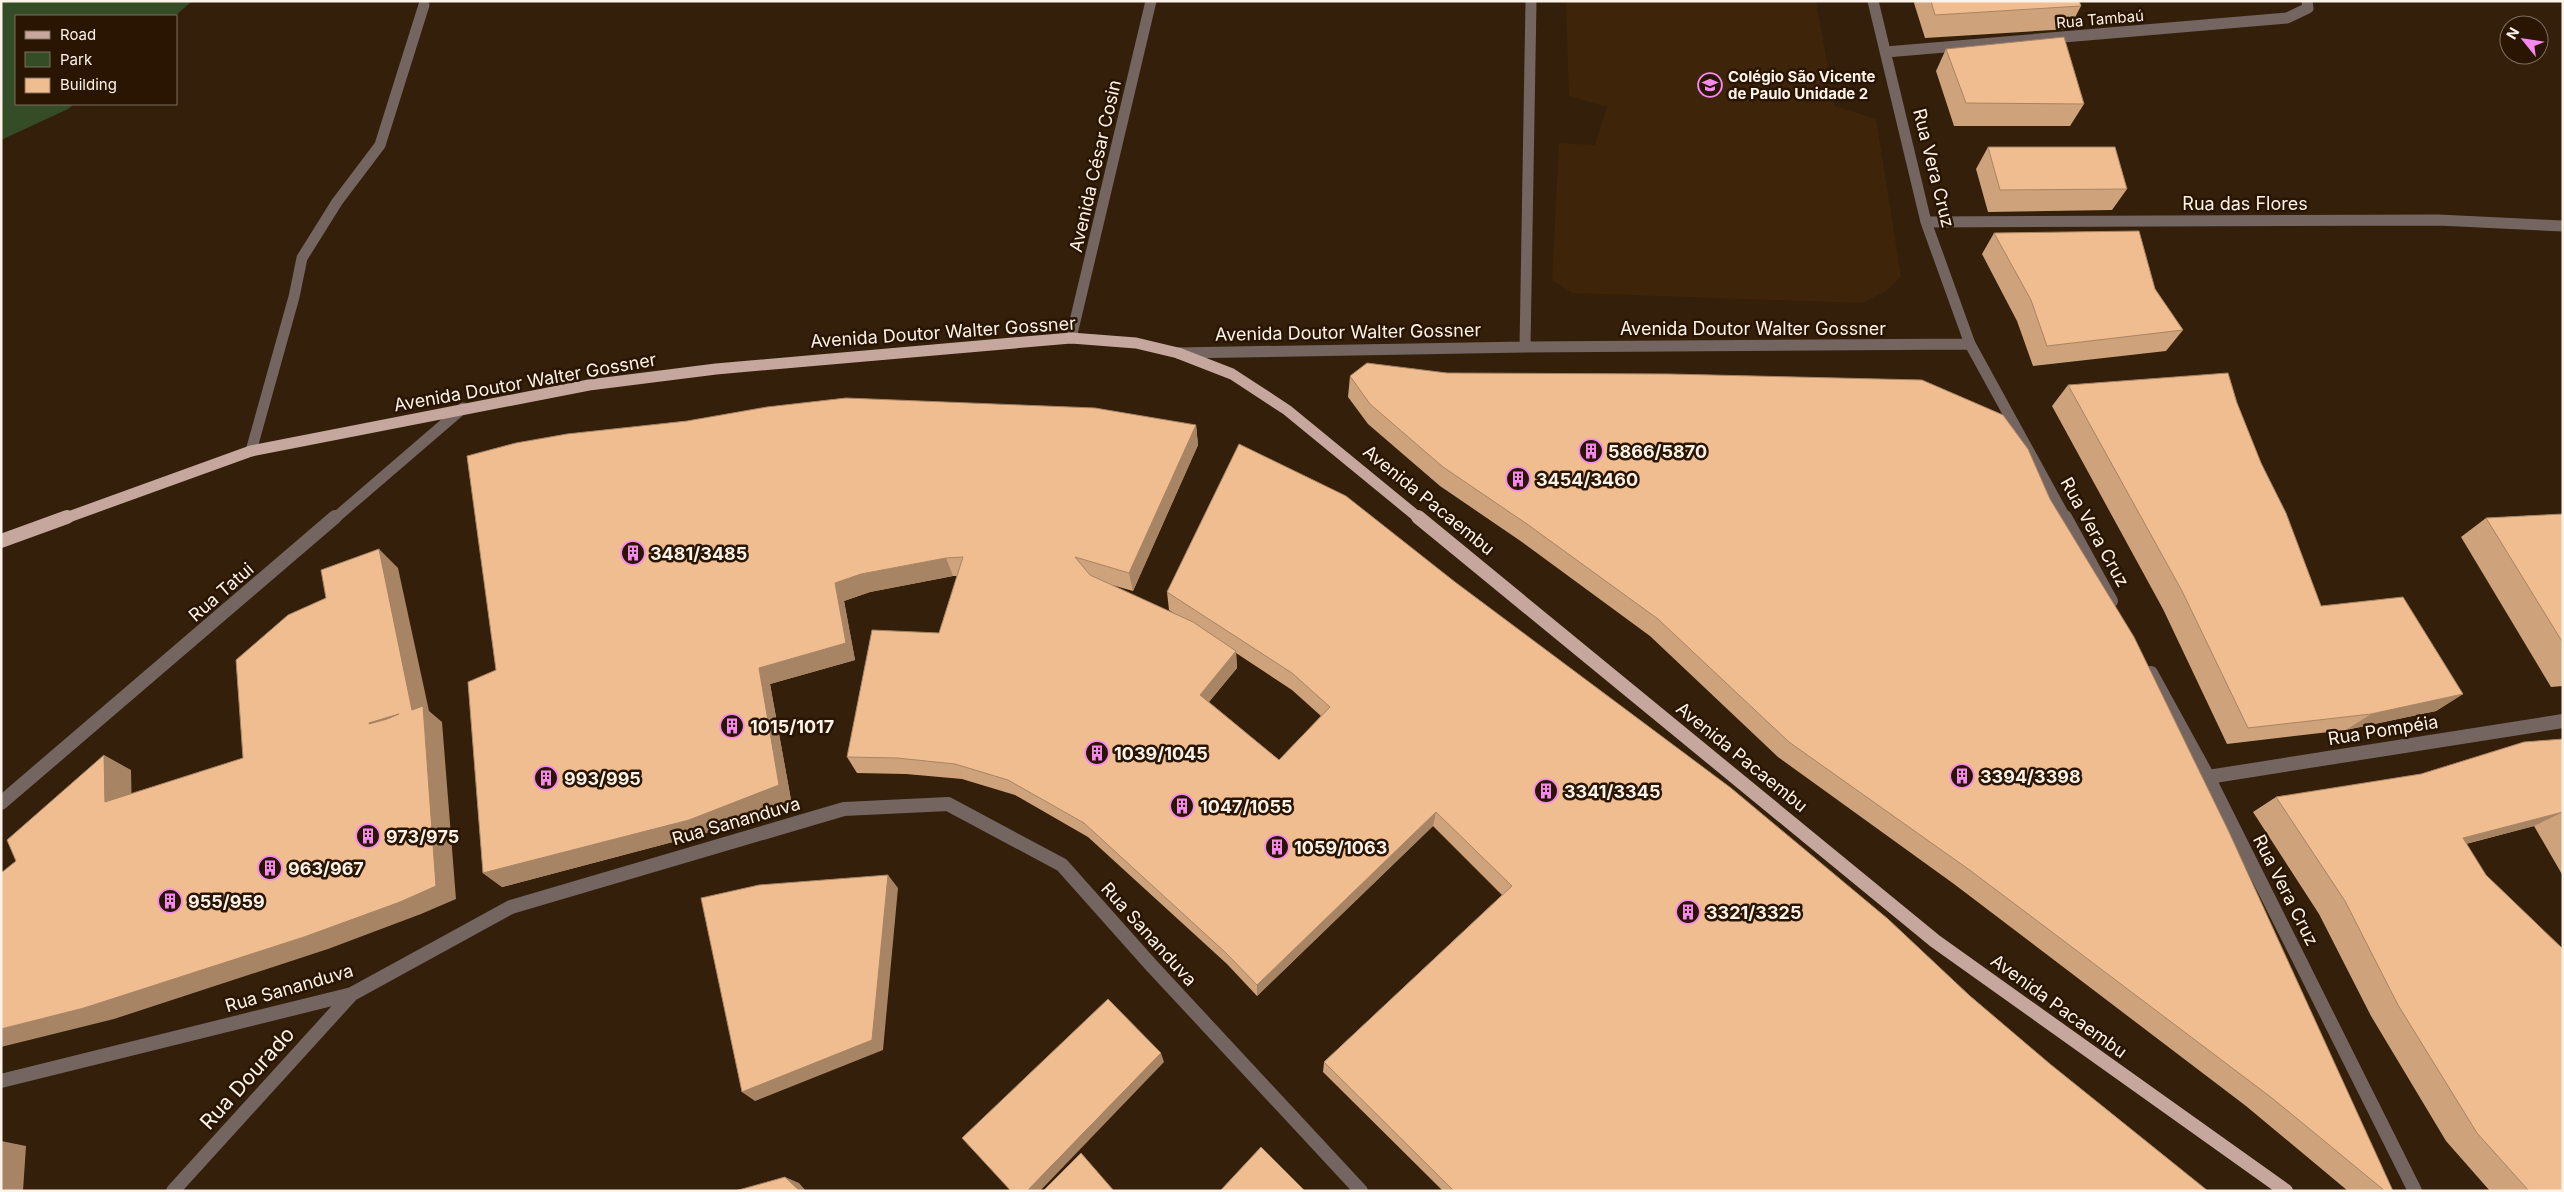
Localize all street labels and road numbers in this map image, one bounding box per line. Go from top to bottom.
street label: Rua Tambaú [2055,6,2145,32]
street label: Avenida César Cosin [1065,78,1125,254]
street label: Rua Vera Cruz [1909,106,1959,230]
street label: Rua das Flores [2182,193,2308,214]
street label: Avenida Doutor Walter Gossner [810,312,1077,352]
street label: Avenida Doutor Walter Gossner [1620,318,1886,339]
street label: Avenida Doutor Walter Gossner [1215,319,1481,345]
street label: Avenida Doutor Walter Gossner [392,349,658,415]
street label: Avenida Pacaembu [1359,441,1499,559]
street label: Rua Vera Cruz [2056,474,2134,590]
street label: Rua Tatui [184,558,258,626]
street label: Avenida Pacaembu [1672,698,1812,816]
street label: Rua Pompéia [2326,711,2440,749]
street label: Rua Sananduva [670,793,802,849]
street label: Rua Vera Cruz [2249,831,2323,949]
street label: Rua Sananduva [1097,878,1201,990]
street label: Avenida Pacaembu [1987,950,2131,1062]
street label: Rua Sananduva [223,960,355,1016]
street label: Rua Dourado [195,1022,299,1134]

